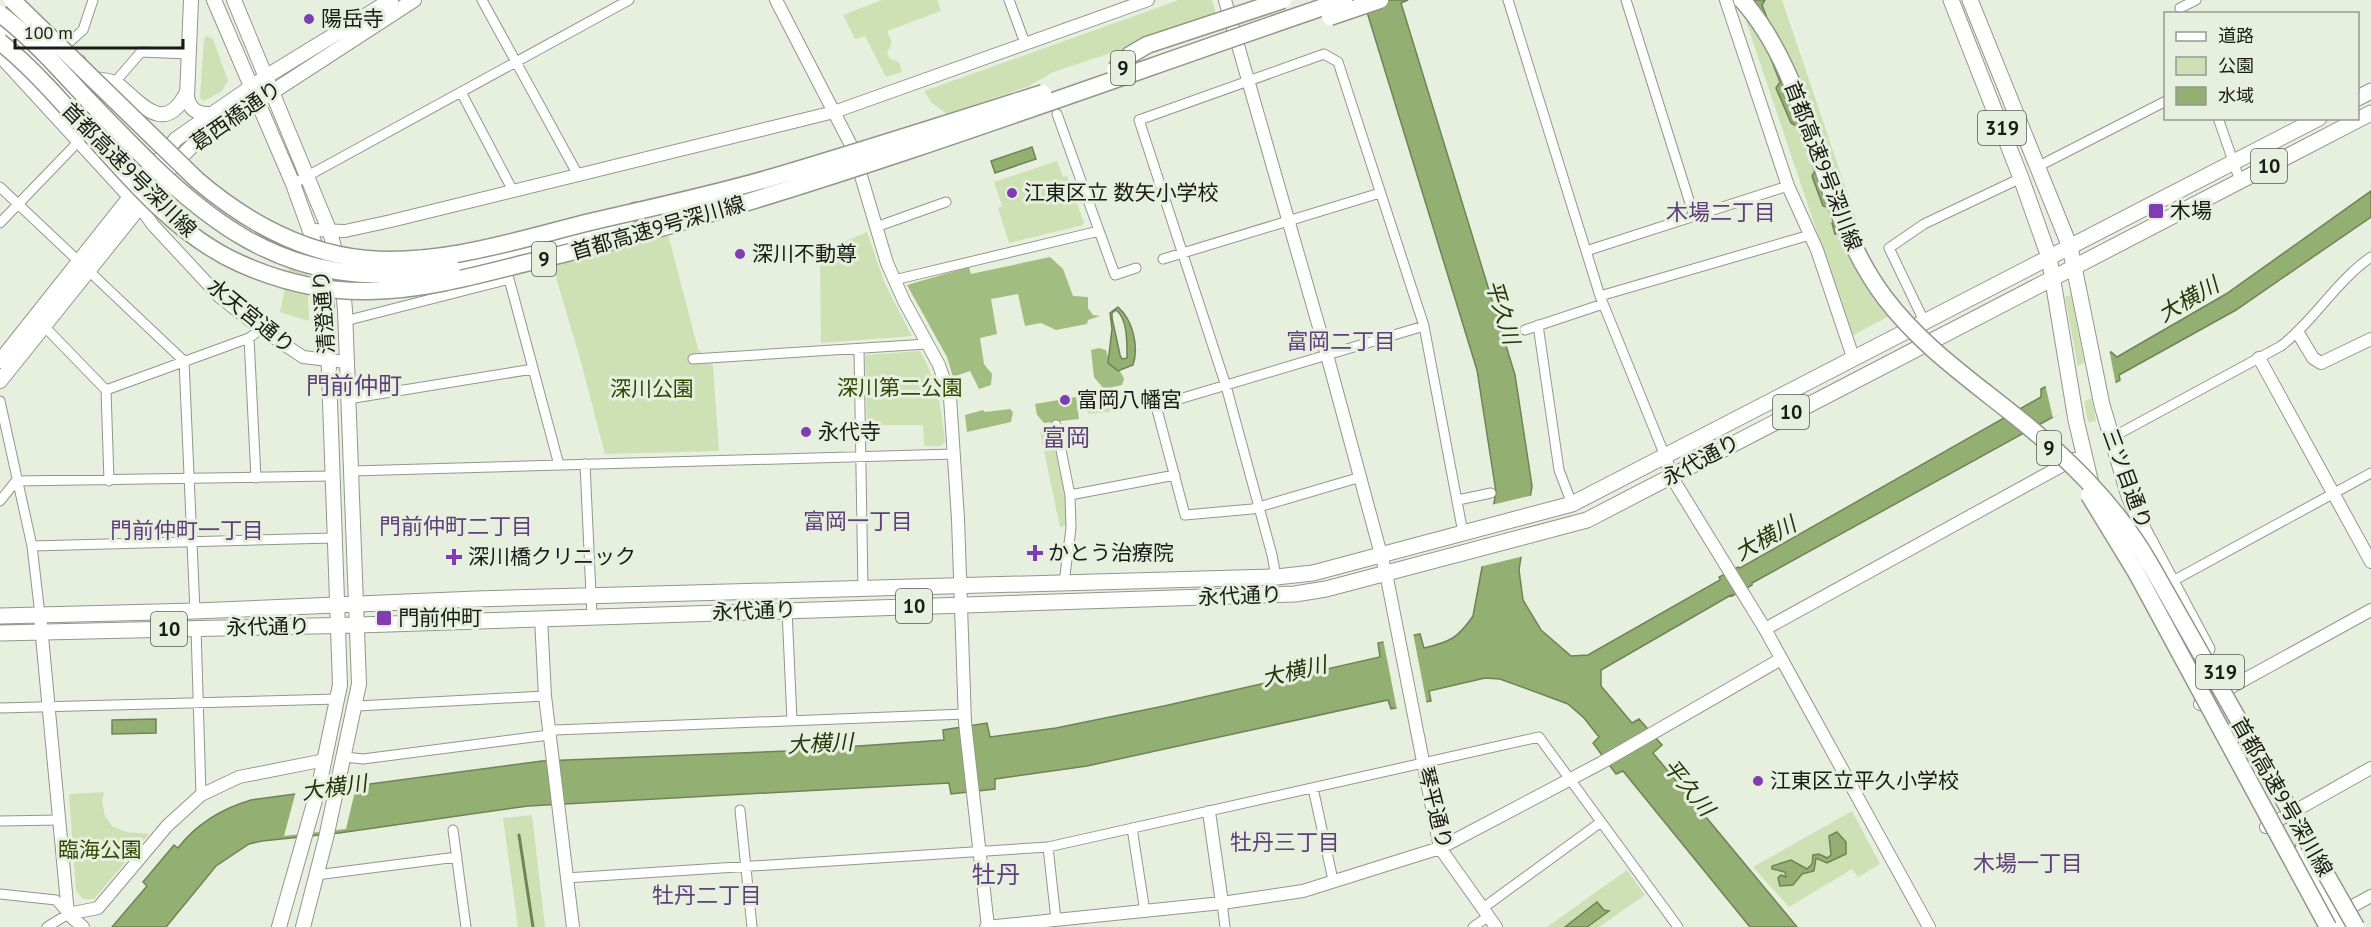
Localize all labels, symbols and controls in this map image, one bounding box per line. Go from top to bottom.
place label: 陽岳寺 [321,5,384,32]
scale bar [15,12,183,50]
marker: 陽岳寺 [302,12,316,26]
legend [2164,12,2359,120]
text: 100 m [24,21,73,44]
text: 道路 [2218,24,2254,47]
road number: 9 [1111,51,1135,85]
text: 公園 [2218,54,2254,77]
street label: 葛西橋通り [185,74,286,157]
street label: 首都高速9号深川線 [1779,77,1868,254]
text: 水域 [2218,84,2254,107]
street label: 首都高速9号深川線 [56,97,202,243]
road number: 319 [1978,111,2026,145]
road number: 10 [2251,149,2287,183]
place label: 江東区立 数矢小学校 [1024,179,1219,206]
marker: 江東区立 数矢小学校 [1005,186,1019,200]
street label: 首都高速9号深川線 [568,190,748,265]
place label: 木場 [2170,197,2212,224]
district label: 木場二丁目 [1666,198,1776,226]
marker: 木場 [2147,202,2165,220]
place label: 深川不動尊 [752,240,857,267]
road number: 9 [532,242,556,276]
marker: 深川不動尊 [733,247,747,261]
street label: 清澄通り [307,269,340,355]
water label: 大横川 [2152,269,2225,328]
street label: 水天宮通り [202,272,301,359]
water label: 平久川 [1480,276,1527,350]
district label: 富岡二丁目 [1286,327,1396,355]
district label: 門前仲町 [306,370,402,401]
park label: 深川第二公園 [837,374,963,401]
park label: 深川公園 [610,375,694,402]
place label: 富岡八幡宮 [1077,386,1182,413]
marker: 富岡八幡宮 [1058,393,1072,407]
road number: 10 [1773,395,1809,429]
place label: 永代寺 [818,418,881,445]
district label: 富岡 [1042,422,1090,453]
marker: 永代寺 [799,425,813,439]
street label: 三ツ目通り [2097,425,2158,533]
street label: 永代通り [1657,428,1744,491]
road number: 9 [2037,431,2061,465]
district label: 富岡一丁目 [803,507,913,535]
water label: 大横川 [1729,509,1802,566]
district label: 門前仲町二丁目 [379,512,533,540]
district label: 門前仲町一丁目 [110,516,264,544]
place label: かとう治療院 [1048,539,1174,566]
place label: 深川橋クリニック [468,543,636,570]
marker: かとう治療院 [1026,544,1044,562]
marker: 深川橋クリニック [445,548,463,566]
street label: 永代通り [1198,581,1282,610]
road number: 10 [896,589,932,623]
street label: 永代通り [712,596,796,625]
place label: 門前仲町 [398,604,482,631]
marker: 門前仲町 [375,609,393,627]
road number: 10 [151,612,187,646]
street label: 永代通り [226,612,310,641]
water label: 大横川 [1259,649,1331,692]
road number: 319 [2196,655,2244,689]
street label: 首都高速9号深川線 [2226,712,2339,881]
water label: 大横川 [786,727,856,759]
water label: 平久川 [1657,753,1722,823]
street label: 琴平通り [1412,764,1459,852]
place label: 江東区立平久小学校 [1770,767,1959,794]
water label: 大横川 [299,768,371,805]
marker: 江東区立平久小学校 [1751,774,1765,788]
district label: 牡丹三丁目 [1230,828,1340,856]
park label: 臨海公園 [58,836,142,863]
district label: 木場一丁目 [1973,849,2083,877]
district label: 牡丹 [972,859,1020,890]
district label: 牡丹二丁目 [652,881,762,909]

